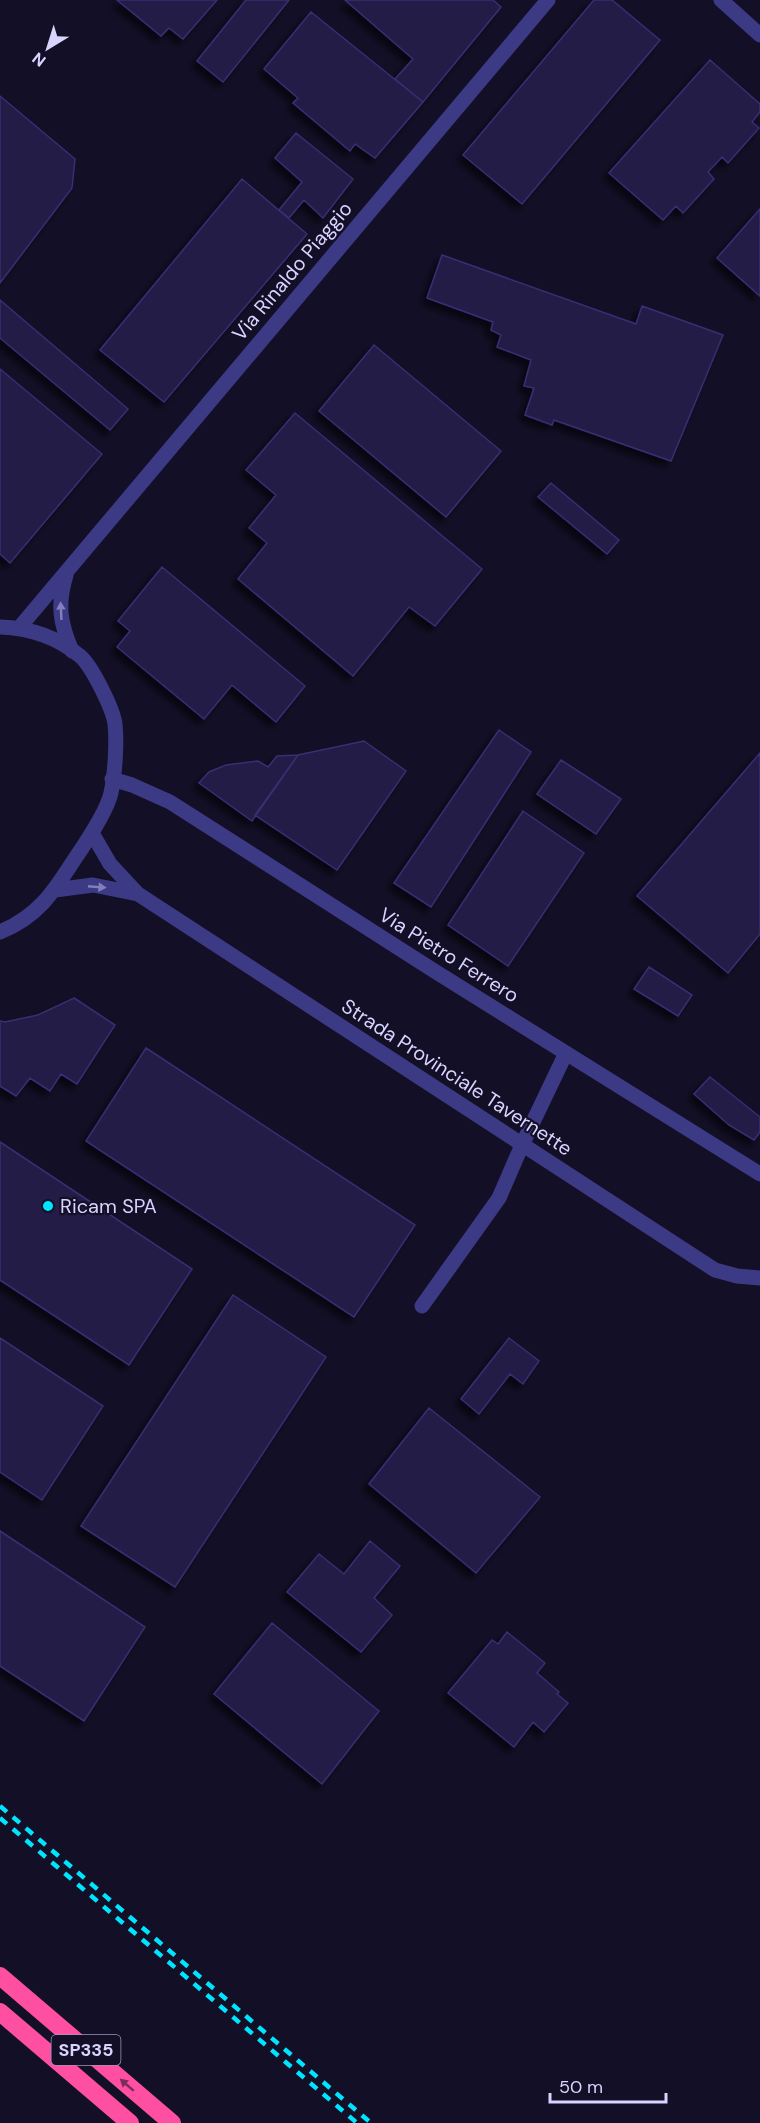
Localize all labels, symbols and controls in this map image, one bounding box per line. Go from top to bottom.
north arrow [18,18,78,78]
text: N [28,48,50,71]
street label: Via Rinaldo Piaggio [226,196,358,346]
one-way arrow [57,601,66,620]
one-way arrow [87,882,106,892]
street label: Via Pietro Ferrero [374,902,524,1008]
street label: Strada Provinciale Tavernette [337,993,577,1161]
place label: Ricam SPA [60,1193,157,1219]
marker: Ricam SPA [41,1199,55,1213]
road number: SP335 [52,2035,121,2065]
scale bar [550,2066,666,2104]
text: 50 m [559,2075,603,2099]
one-way arrow [120,2079,135,2092]

